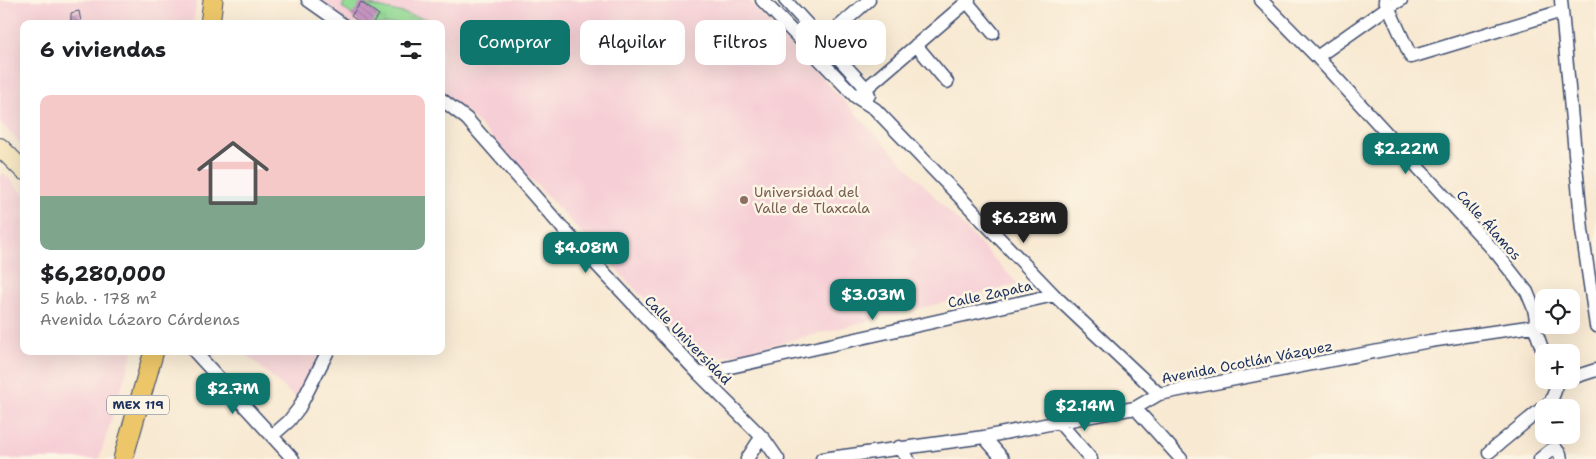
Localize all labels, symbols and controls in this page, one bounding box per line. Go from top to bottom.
chip: Comprar [460,20,570,65]
chip: Alquilar [580,20,685,65]
chip: Filtros [695,20,786,65]
chip: Nuevo [796,20,886,65]
text: 6 viviendas [40,36,166,64]
icon: filters [397,36,425,64]
icon: home [188,128,278,218]
pin: $2.22M [1365,132,1447,175]
text: $2.22M [1374,138,1438,159]
place label: Universidad del Valle de Tlaxcala [754,183,870,217]
street label: Calle Álamos [1453,186,1525,264]
marker: Universidad del Valle de Tlaxcala [738,194,750,206]
pin: $6.28M [983,202,1065,244]
text: $6.28M [992,207,1056,228]
pin: $4.08M [545,232,627,274]
text: $4.08M [554,237,618,258]
text: $6,280,000 [40,260,166,288]
street label: Calle Zapata [946,276,1034,312]
pin: $3.03M [832,278,914,321]
text: $3.03M [841,284,905,305]
text: 5 hab. · 178 m² [40,288,157,309]
map controls [1535,289,1580,444]
button: locate [1535,289,1580,334]
street label: Calle Universidad [641,292,735,389]
text: Avenida Lázaro Cárdenas [40,309,240,330]
street label: Avenida Ocotlán Vázquez [1160,337,1334,387]
button: + [1535,344,1580,389]
pin: $2.7M [198,372,268,415]
text: $2.7M [207,378,259,399]
pin: $2.14M [1044,390,1126,432]
text: $2.14M [1055,395,1115,416]
road number: MEX 119 [107,396,169,414]
button: − [1535,399,1580,444]

